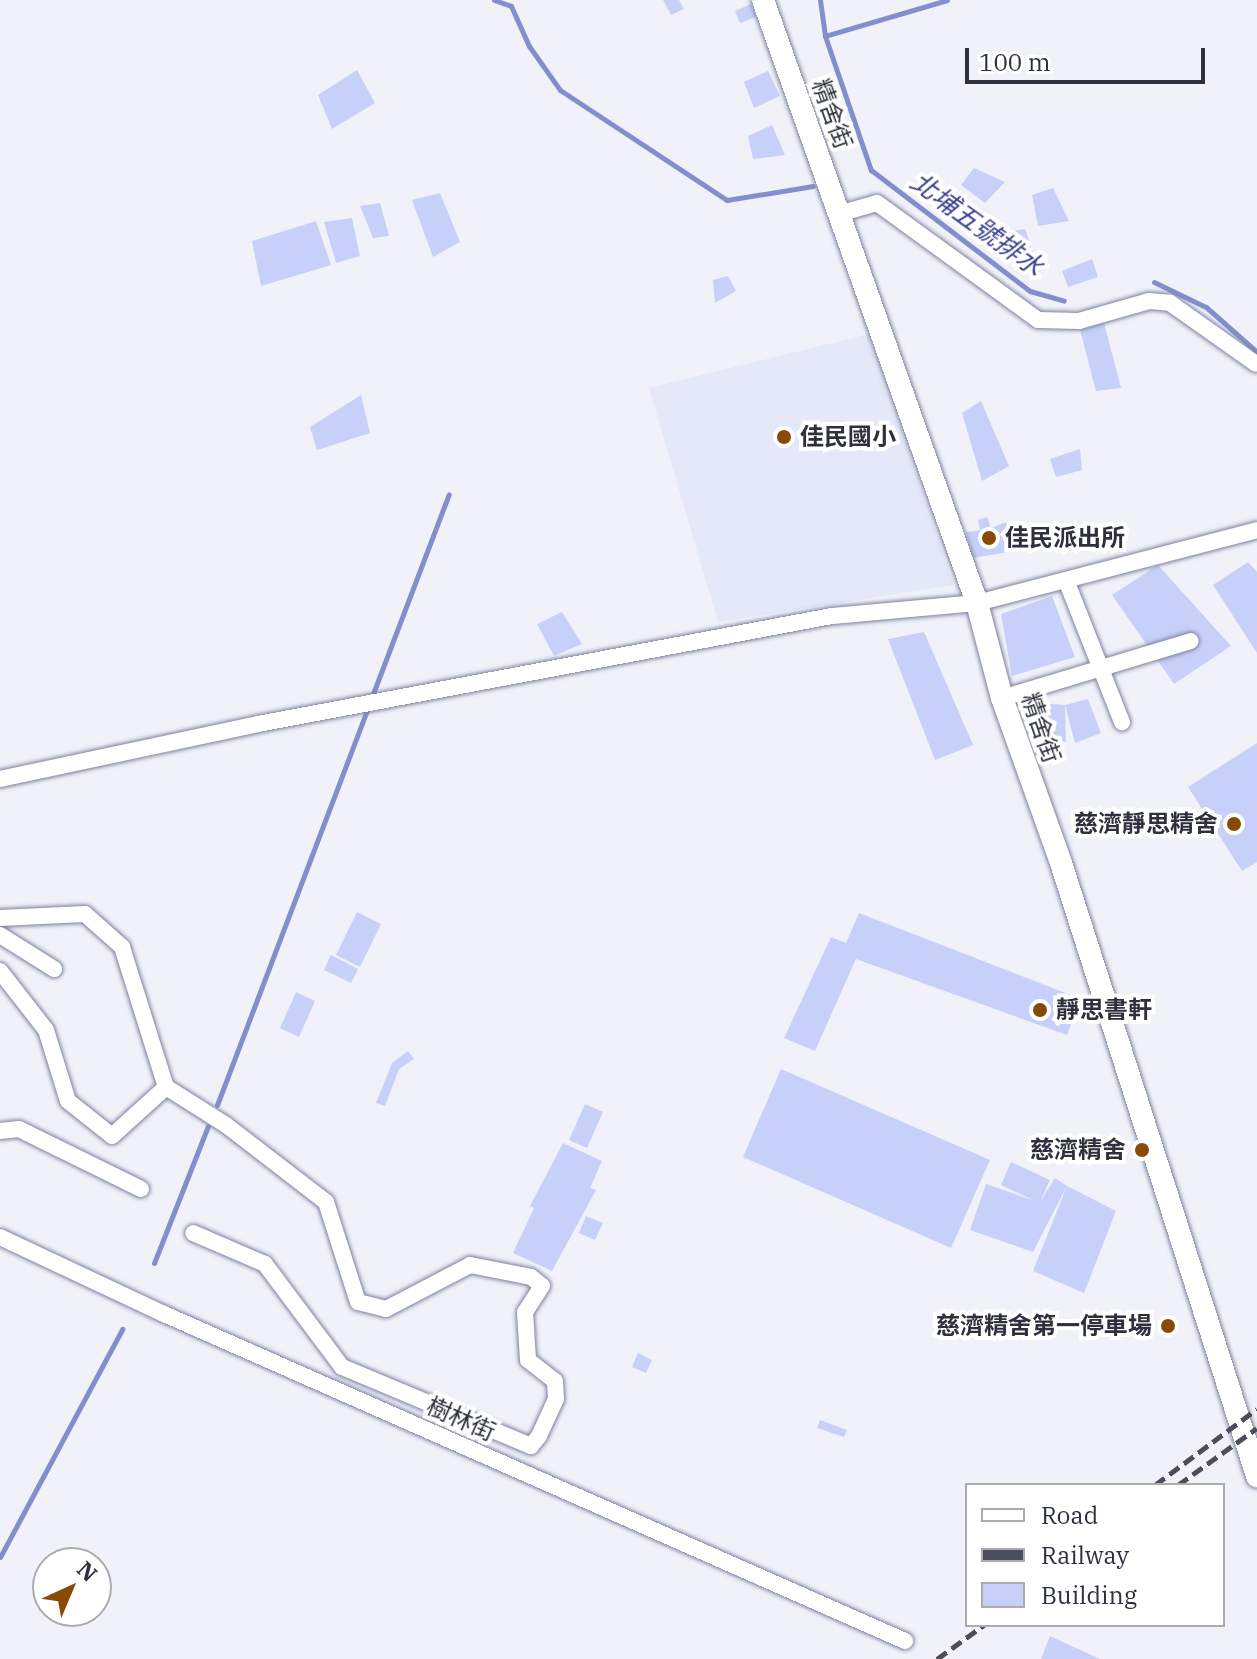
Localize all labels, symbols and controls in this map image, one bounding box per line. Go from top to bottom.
scale bar [969,32,1209,82]
text: 100 m [979,46,1051,78]
street label: 精舍街 [806,75,858,153]
water label: 北埔五號排水 [905,166,1049,282]
place label: 佳民國小 [800,423,896,451]
marker: 佳民國小 [775,428,793,446]
place label: 佳民派出所 [1005,524,1125,552]
marker: 佳民派出所 [980,529,998,547]
street label: 精舍街 [1016,689,1066,767]
place label: 慈濟靜思精舍 [1074,810,1218,838]
marker: 慈濟靜思精舍 [1225,815,1243,833]
place label: 靜思書軒 [1056,996,1152,1024]
marker: 靜思書軒 [1031,1001,1049,1019]
place label: 慈濟精舍 [1030,1136,1126,1164]
marker: 慈濟精舍 [1133,1141,1151,1159]
place label: 慈濟精舍第一停車場 [936,1312,1152,1340]
marker: 慈濟精舍第一停車場 [1159,1317,1177,1335]
street label: 樹林街 [422,1391,500,1447]
legend [965,1483,1225,1627]
text: Road [1041,1499,1098,1531]
text: Railway [1041,1539,1129,1571]
north arrow [32,1547,112,1627]
text: N [71,1554,104,1587]
text: Building [1041,1579,1137,1611]

